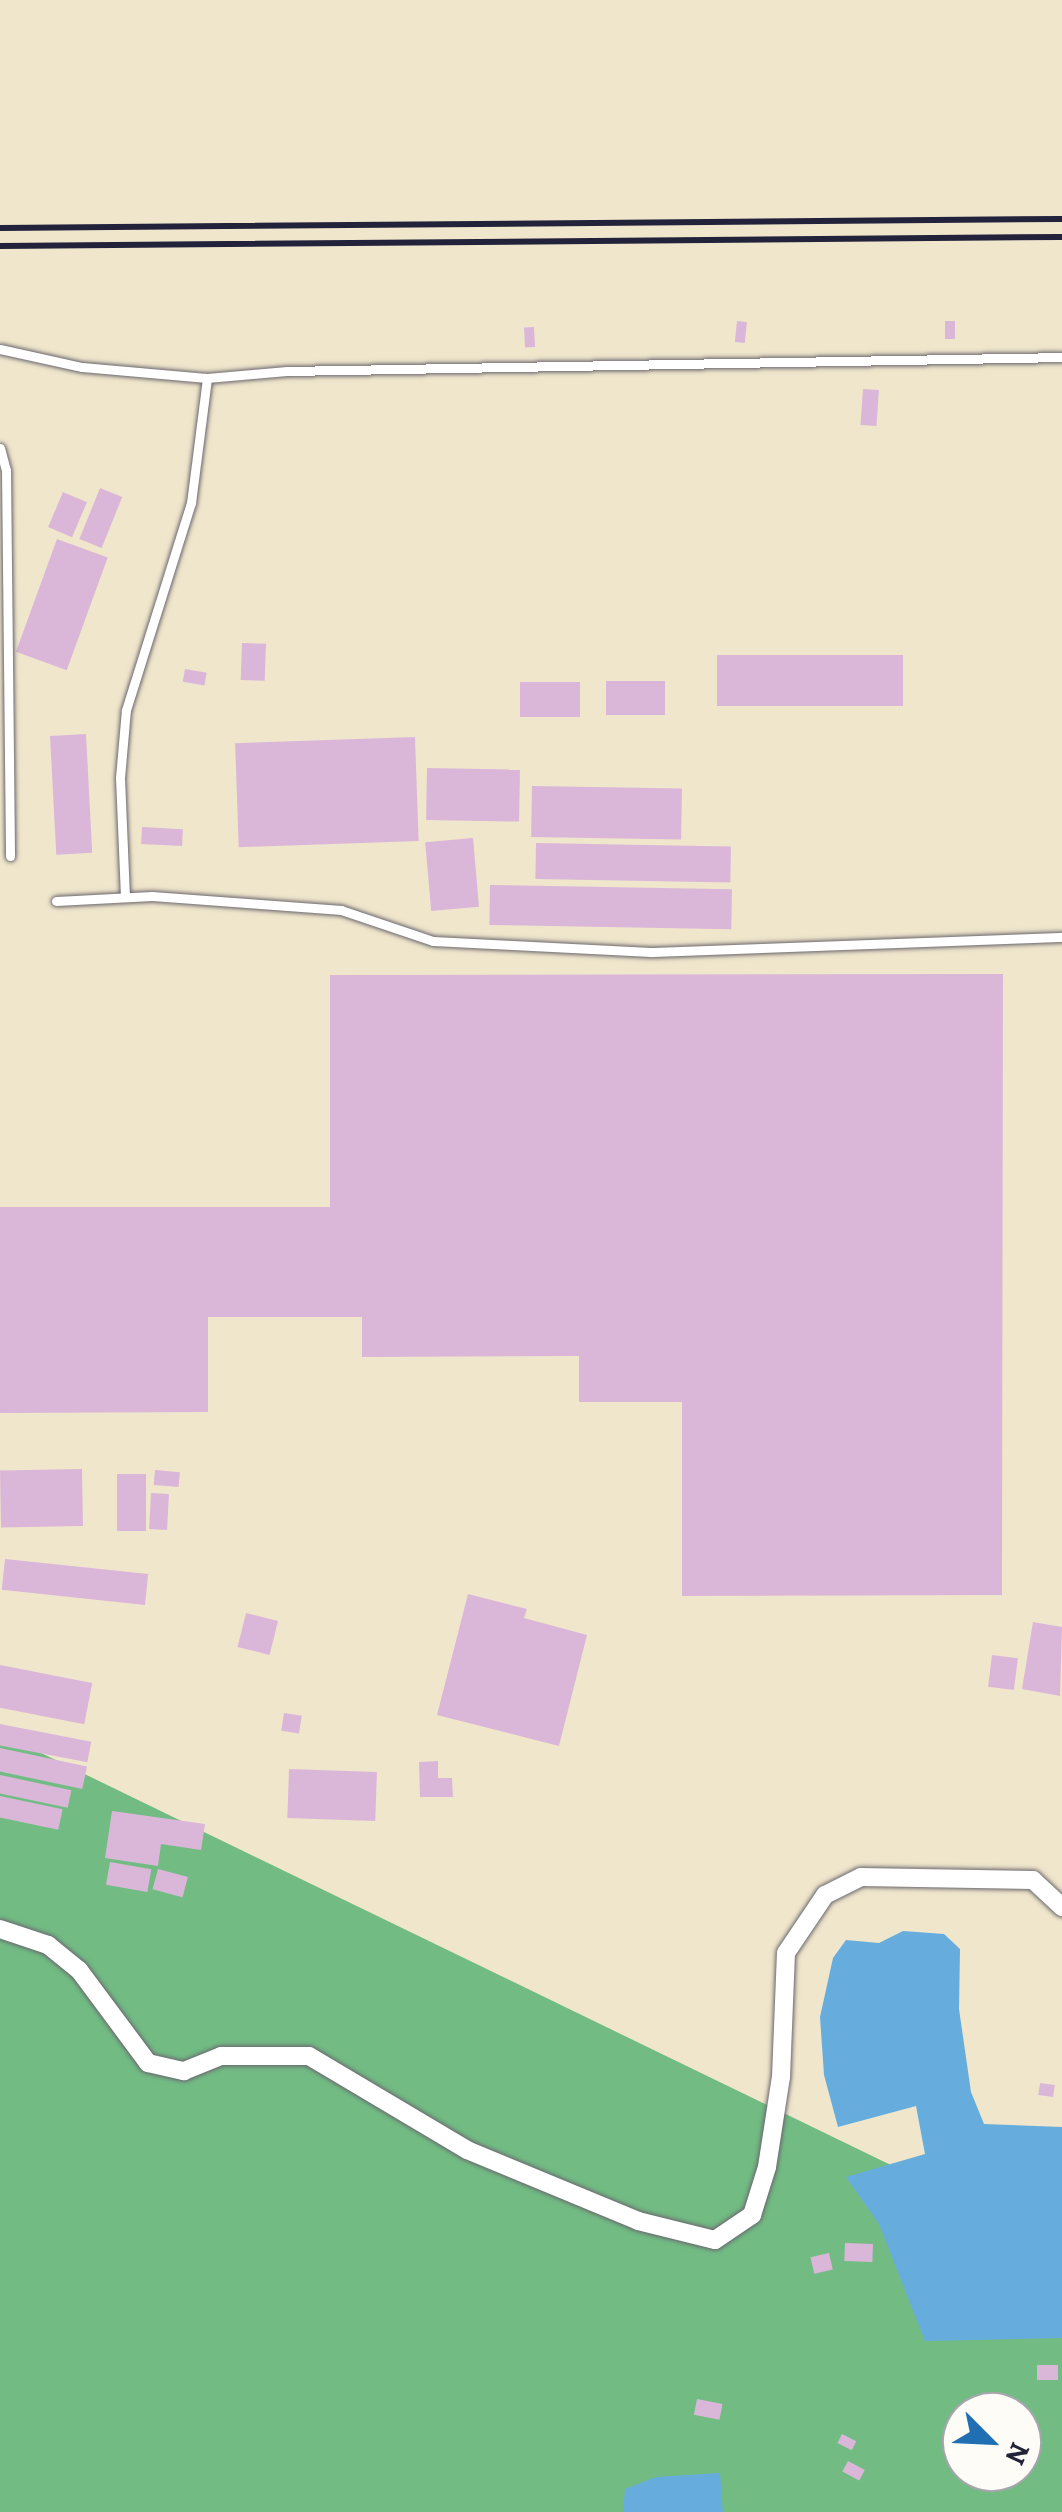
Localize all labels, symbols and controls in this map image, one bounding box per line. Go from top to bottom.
north arrow [942,2392,1042,2492]
text: N [996,2436,1039,2470]

